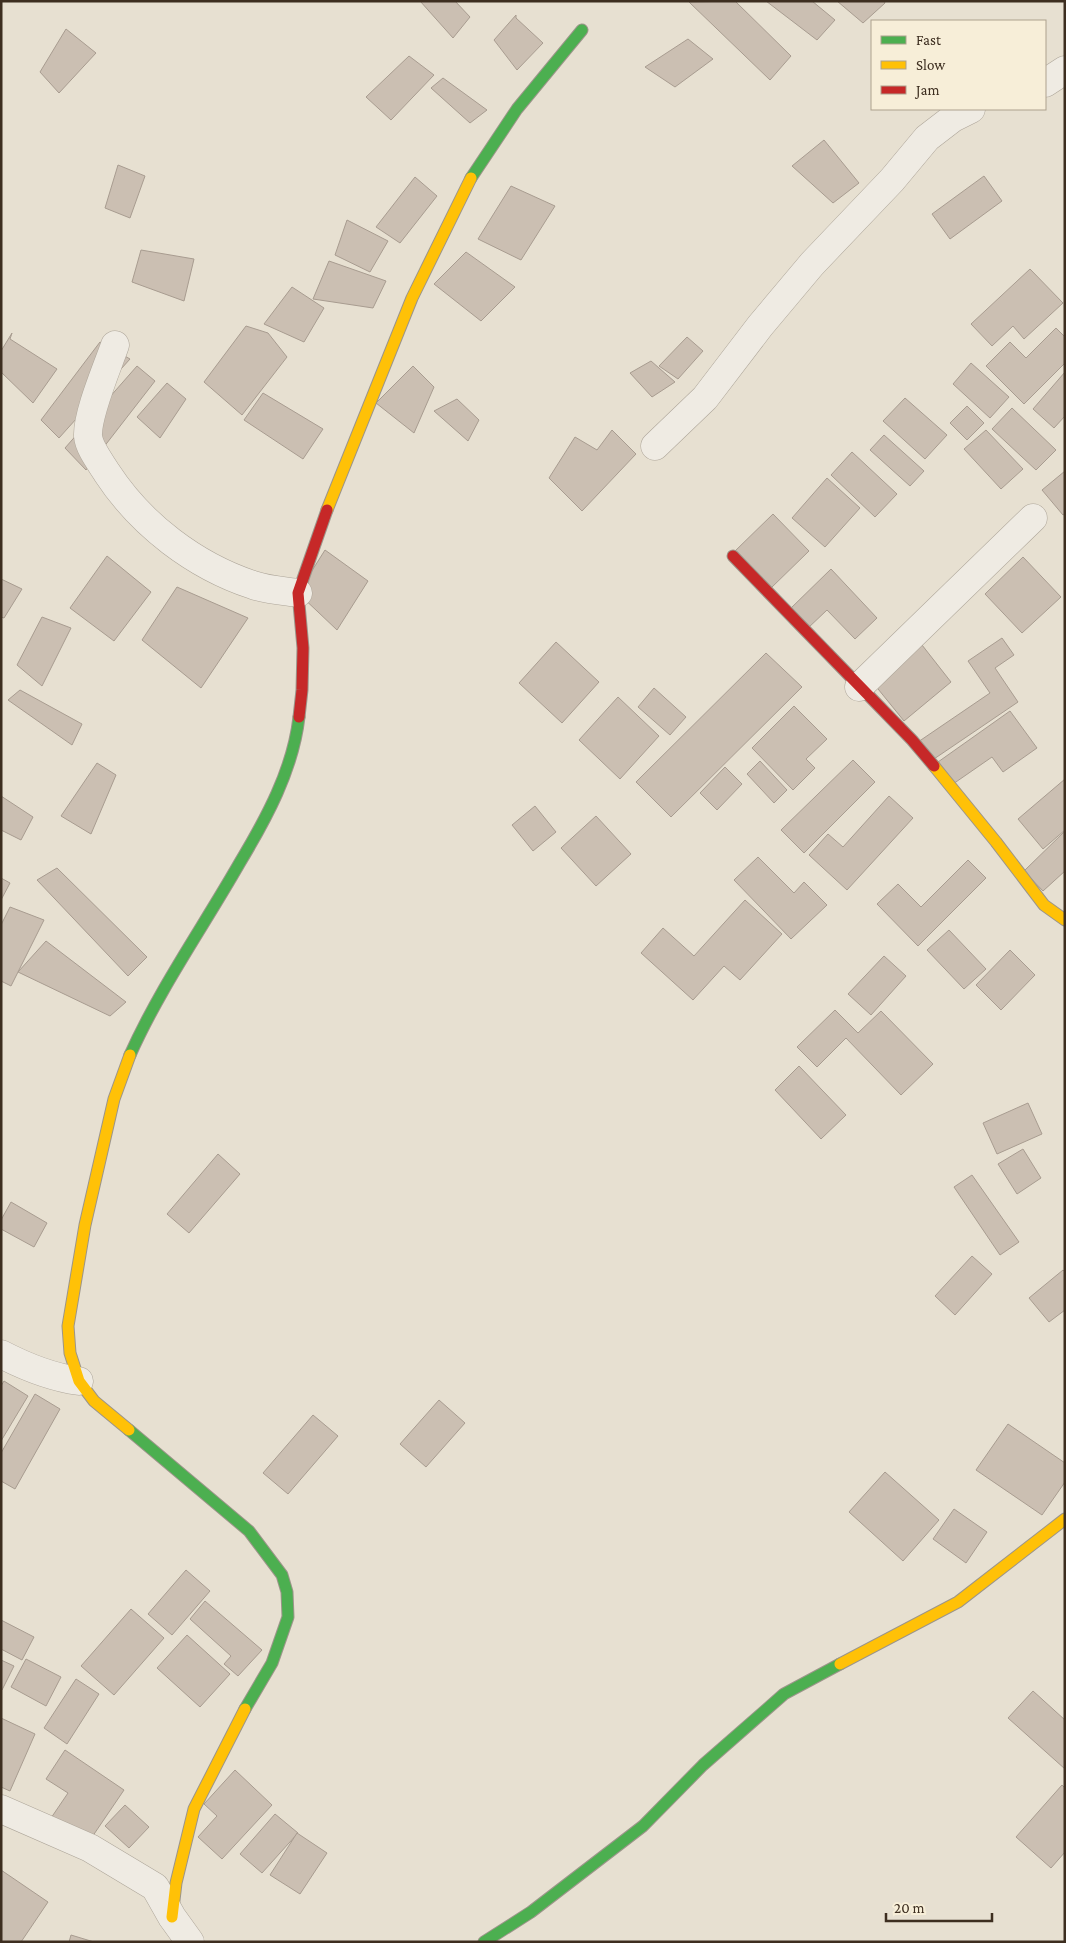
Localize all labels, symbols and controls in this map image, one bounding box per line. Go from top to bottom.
legend [871,20,1046,110]
text: Fast [916,32,942,48]
text: Slow [916,57,946,73]
text: Jam [914,82,939,99]
scale bar [886,1890,992,1922]
text: 20 m [894,1900,925,1916]

